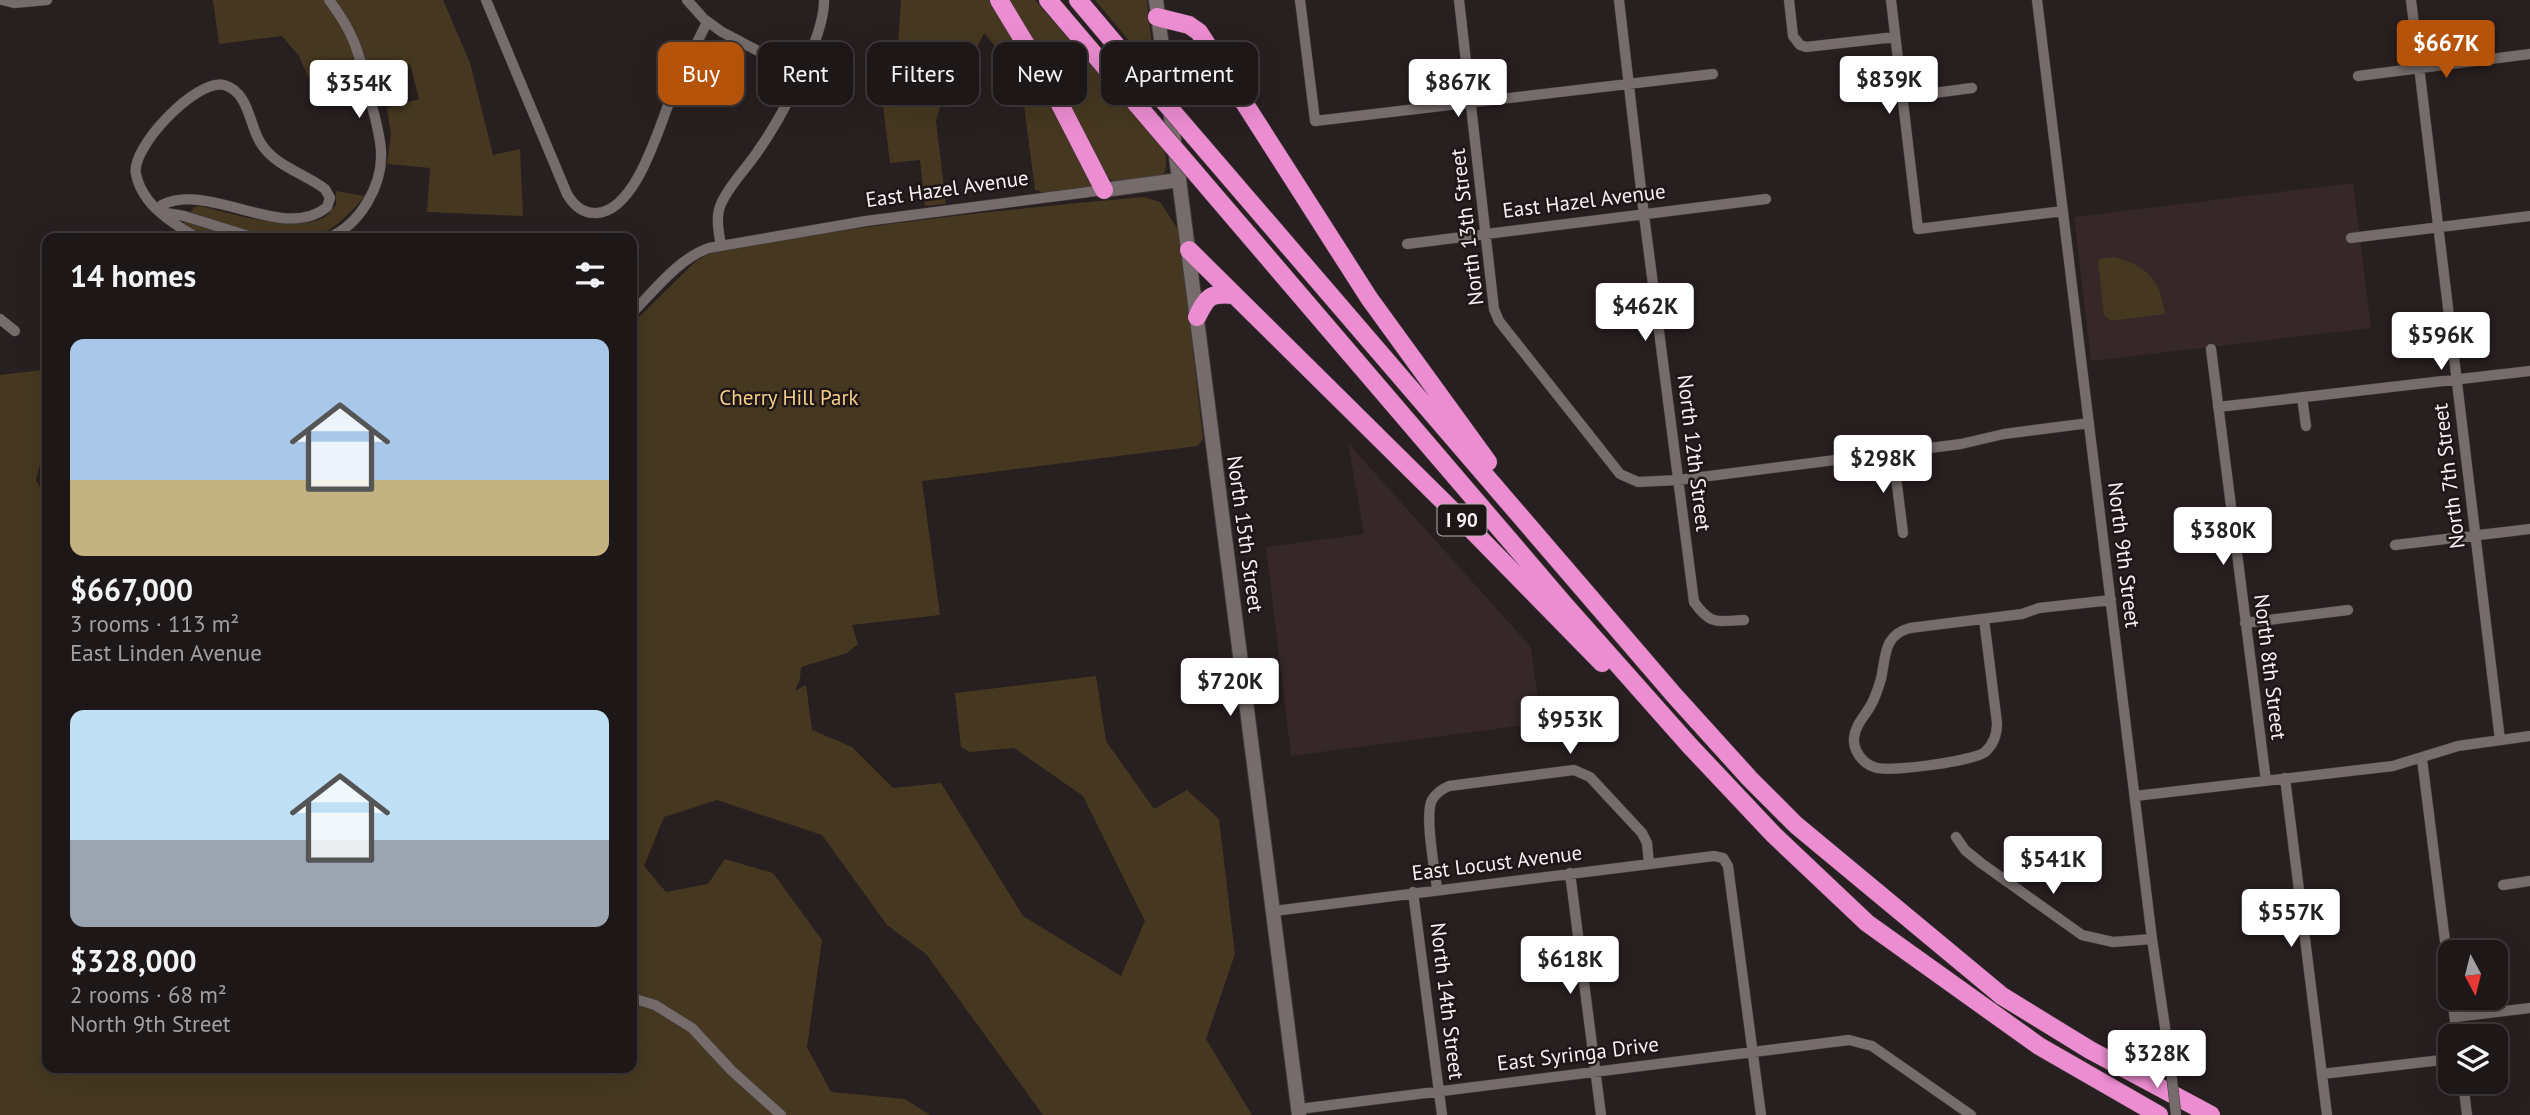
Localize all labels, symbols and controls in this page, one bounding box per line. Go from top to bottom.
pin: $667K [2397,20,2495,80]
text: $667K [2413,28,2479,57]
chip: Buy [658,42,744,105]
chip: Rent [758,42,853,105]
chip: Filters [867,42,979,105]
chip: New [993,42,1087,105]
chip: Apartment [1101,42,1258,105]
pin: $839K [1840,57,1938,116]
pin: $354K [310,60,408,120]
pin: $867K [1409,60,1507,119]
text: $839K [1856,64,1922,93]
text: $867K [1425,67,1491,96]
text: $354K [326,68,392,97]
street label: North 13th Street [1443,147,1490,307]
street label: East Hazel Avenue [864,164,1030,213]
street label: East Hazel Avenue [1501,177,1667,224]
text: 14 homes [70,256,196,295]
icon: filters [571,256,609,294]
pin: $462K [1596,284,1694,343]
text: $462K [1612,291,1678,320]
pin: $596K [2392,312,2490,372]
text: $596K [2408,320,2474,349]
street label: North 12th Street [1671,373,1718,533]
icon: home [277,384,403,510]
park label: Cherry Hill Park [719,384,859,411]
street label: North 7th Street [2426,402,2471,550]
pin: $298K [1834,435,1932,495]
text: $298K [1850,443,1916,472]
street label: North 15th Street [1221,454,1270,614]
street label: North 9th Street [2102,481,2147,629]
road number: I 90 [1438,505,1486,536]
pin: $380K [2174,508,2272,567]
text: $380K [2190,515,2256,544]
text: $667,000 [70,570,193,609]
street label: North 8th Street [2248,593,2293,741]
text: 3 rooms · 113 m² [70,609,239,638]
text: East Linden Avenue [70,638,262,667]
pin: $720K [1181,658,1279,718]
text: $720K [1197,666,1263,695]
pin: $953K [1521,696,1619,756]
text: $953K [1537,704,1603,733]
icon: home [277,755,403,881]
pin: $541K [2004,836,2102,896]
street label: East Locust Avenue [1410,839,1584,886]
text: $541K [2020,844,2086,873]
pin: $557K [2242,890,2340,949]
text: $557K [2258,897,2324,926]
street label: North 14th Street [1424,921,1471,1081]
pin: $618K [1521,936,1619,996]
north arrow [2438,940,2508,1010]
map controls [2438,940,2508,1094]
text: $328,000 [70,941,197,980]
text: $618K [1537,944,1603,973]
text: 2 rooms · 68 m² [70,980,227,1009]
text: North 9th Street [70,1009,231,1038]
button: layers [2438,1024,2508,1094]
street label: East Syringa Drive [1496,1030,1660,1077]
pin: $328K [2108,1030,2206,1090]
text: $328K [2124,1038,2190,1067]

